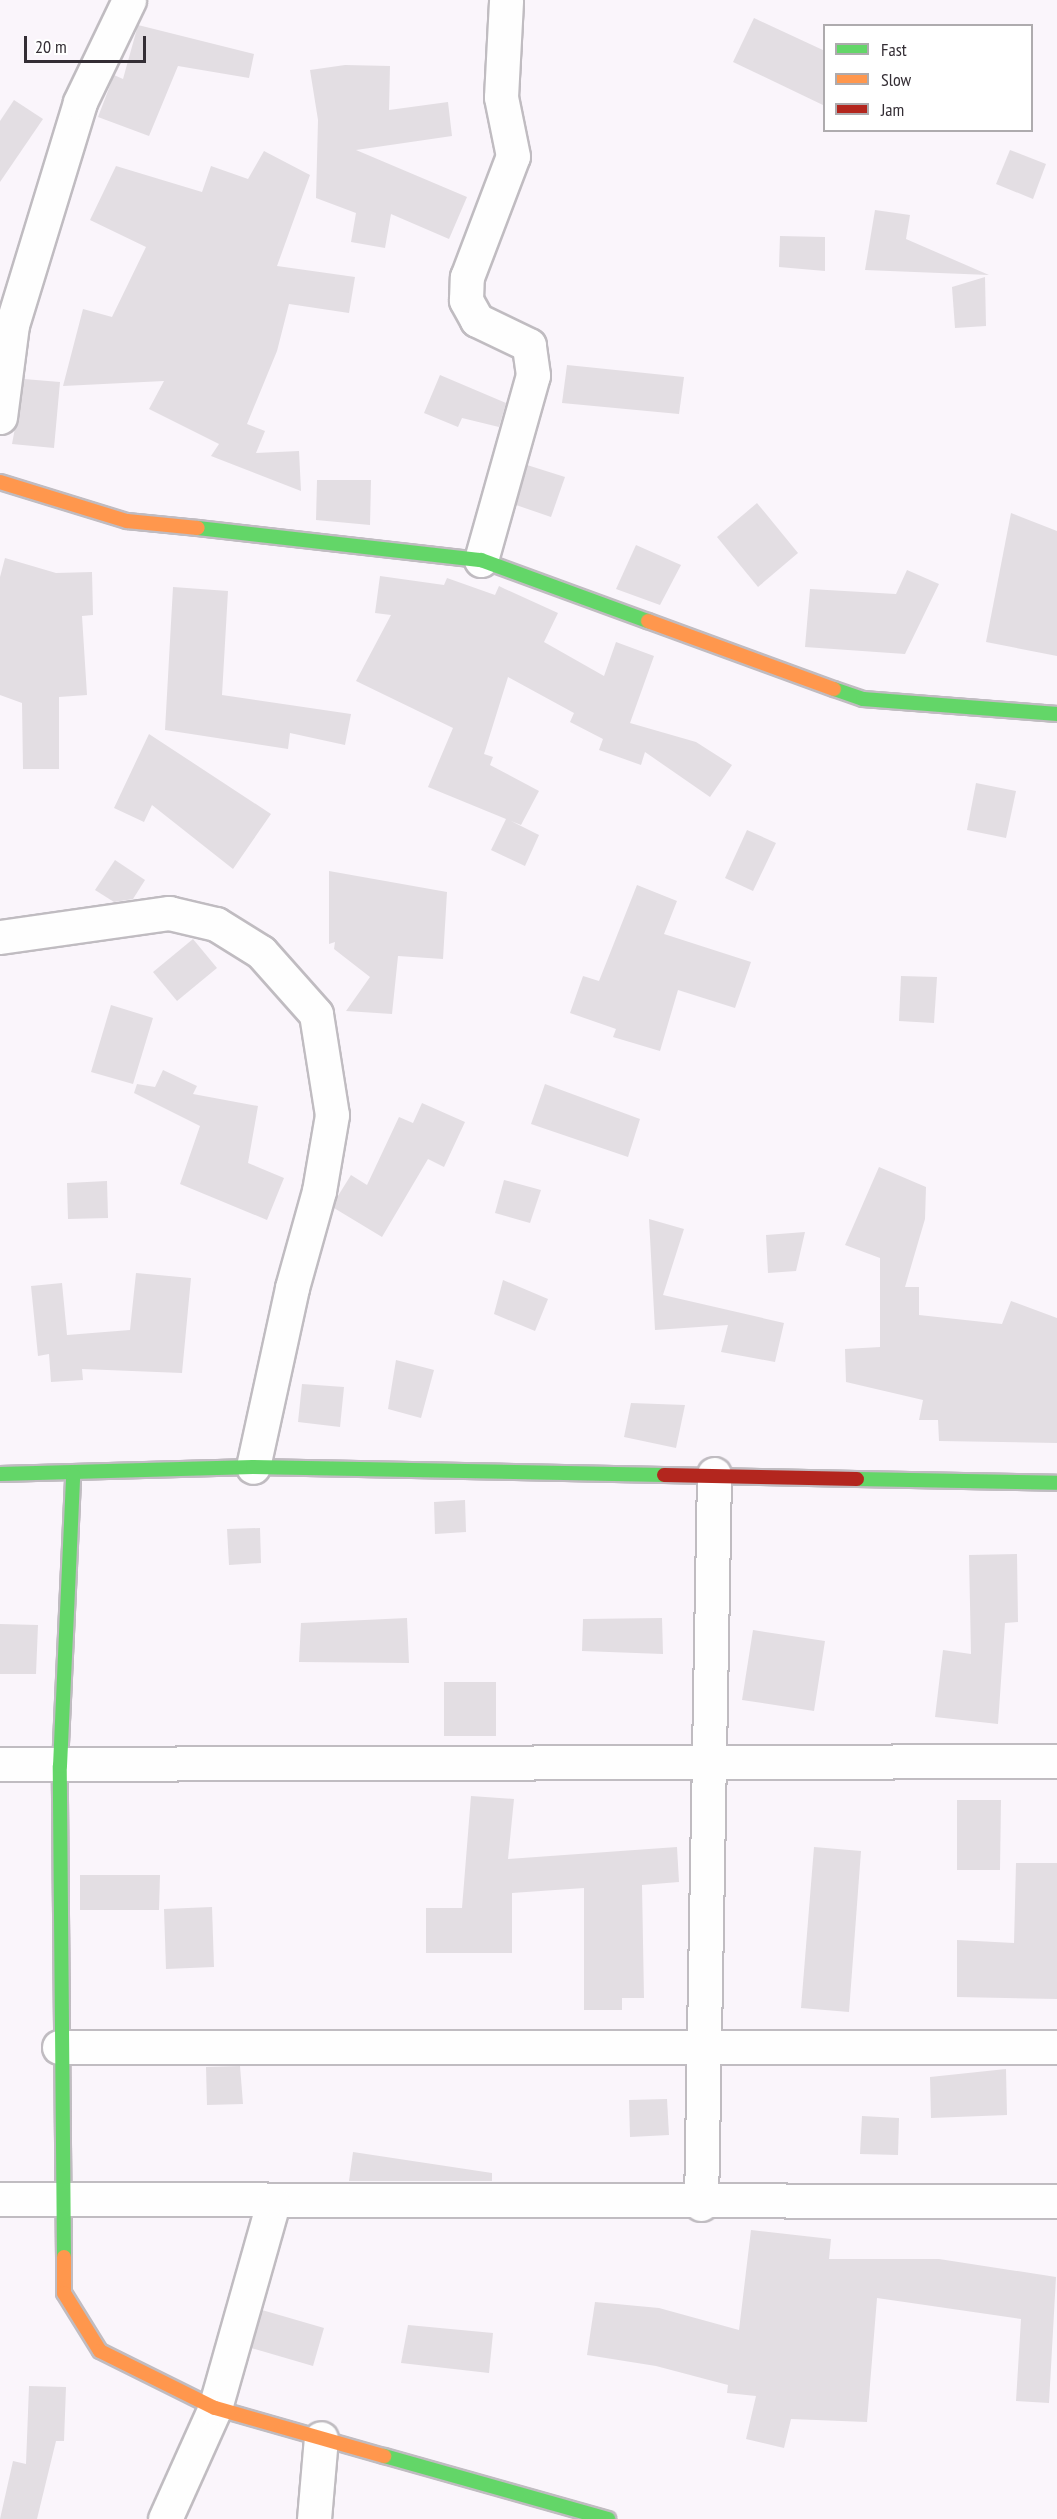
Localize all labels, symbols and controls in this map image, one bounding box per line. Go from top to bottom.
scale bar [27,24,148,62]
legend [823,24,1033,132]
text: 20 m [35,35,67,58]
text: Fast [881,38,907,61]
text: Slow [881,68,911,91]
text: Jam [881,98,904,121]

